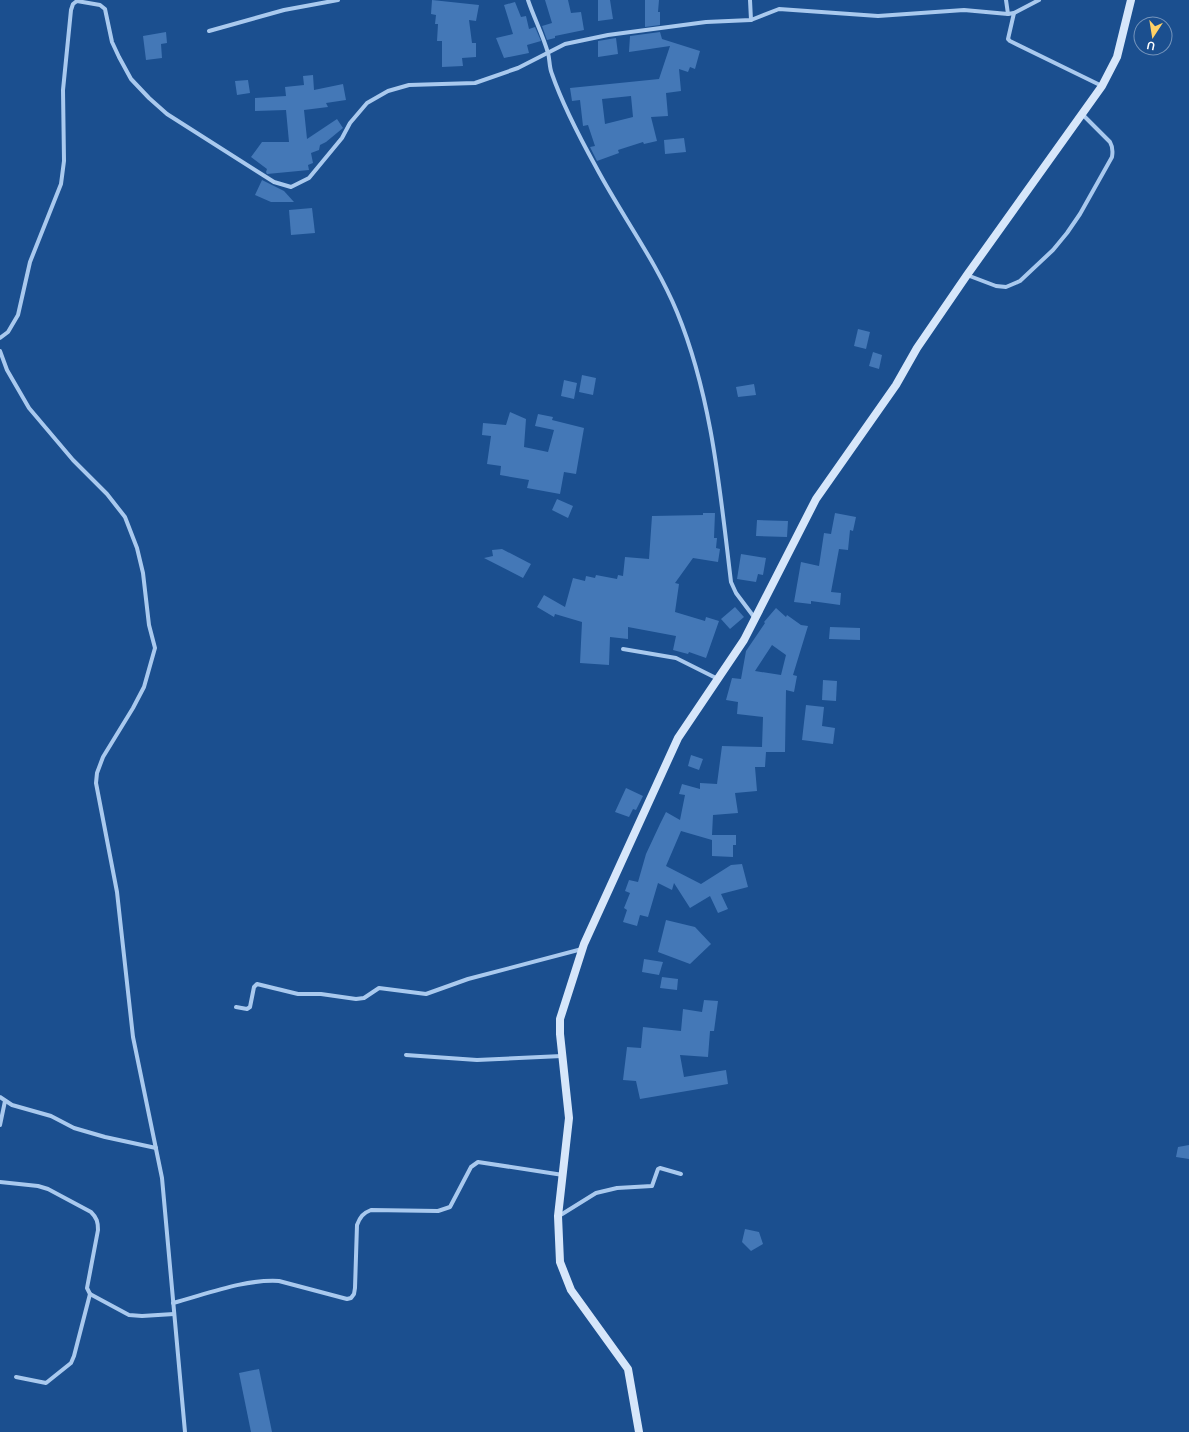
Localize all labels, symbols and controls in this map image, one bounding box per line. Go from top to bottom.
north arrow [1133,16,1173,56]
text: U [1145,39,1156,53]

